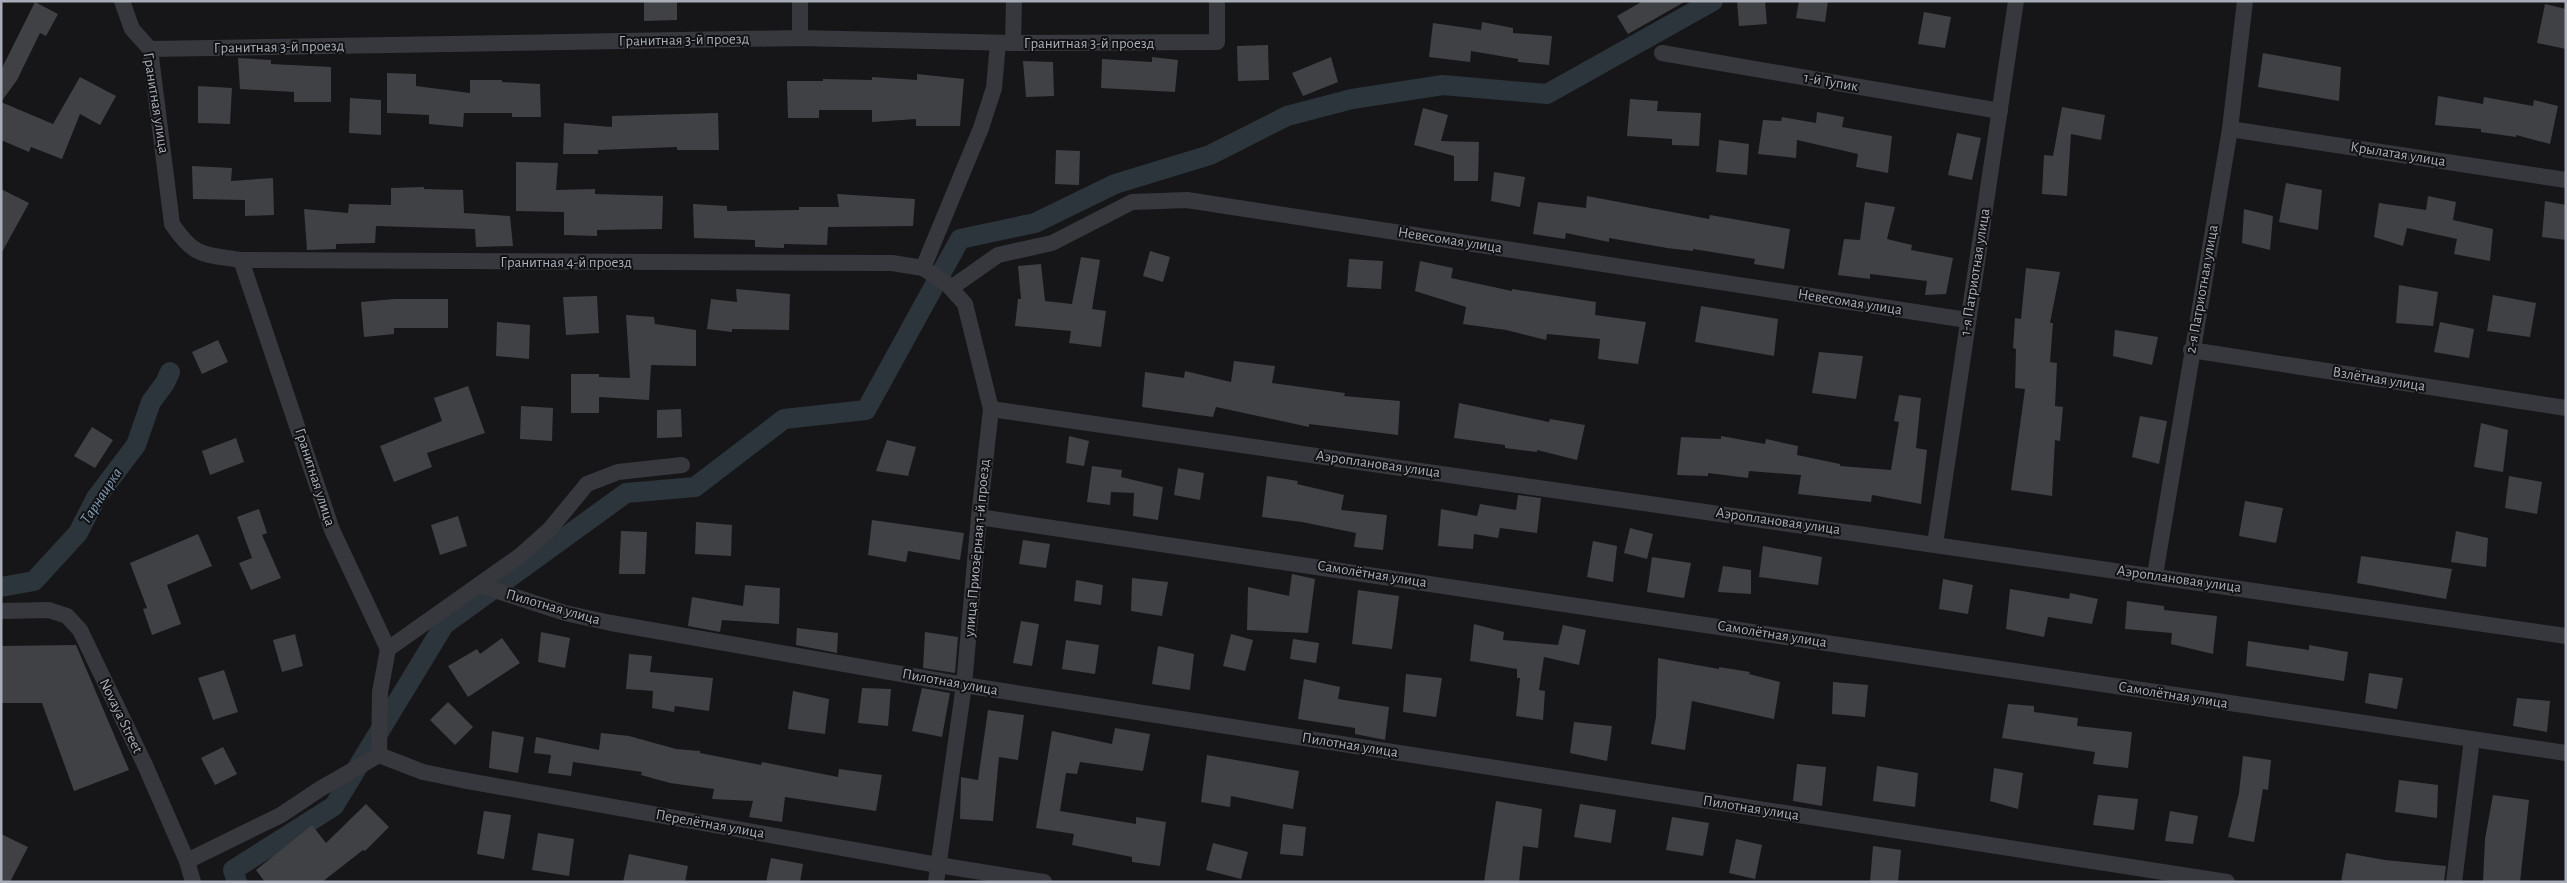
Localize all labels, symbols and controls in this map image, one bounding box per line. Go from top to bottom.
street label: Гранитная 3-й проезд [619,31,749,49]
street label: Гранитная 3-й проезд [1024,36,1154,51]
street label: Гранитная 3-й проезд [214,38,344,56]
street label: Гранитная улица [141,51,171,155]
street label: 1-й Тупик [1803,70,1860,94]
street label: Крылатая улица [2349,139,2447,169]
street label: 1-я Патриотная улица [1958,207,1992,337]
street label: 2-я Патриотная улица [2183,223,2221,354]
street label: Невесомая улица [1397,224,1503,256]
street label: Гранитная 4-й проезд [500,255,632,270]
street label: Невесомая улица [1797,286,1903,318]
street label: Взлётная улица [2332,364,2427,394]
street label: Гранитная улица [292,426,338,528]
street label: Аэроплановая улица [1315,448,1441,480]
street label: улица Приозёрная 1-й проезд [962,458,992,639]
water label: Тарнаирка [77,465,126,527]
street label: Аэроплановая улица [1715,505,1841,537]
street label: Самолётная улица [1316,558,1428,590]
street label: Аэроплановая улица [2116,563,2242,595]
street label: Пилотная улица [504,586,602,628]
street label: Самолётная улица [1716,618,1828,650]
street label: Пилотная улица [901,666,999,698]
street label: Novaya Street [97,676,146,756]
street label: Самолётная улица [2117,679,2229,711]
street label: Пилотная улица [1301,730,1399,760]
street label: Пилотная улица [1702,793,1800,823]
street label: Перелётная улица [654,807,766,841]

